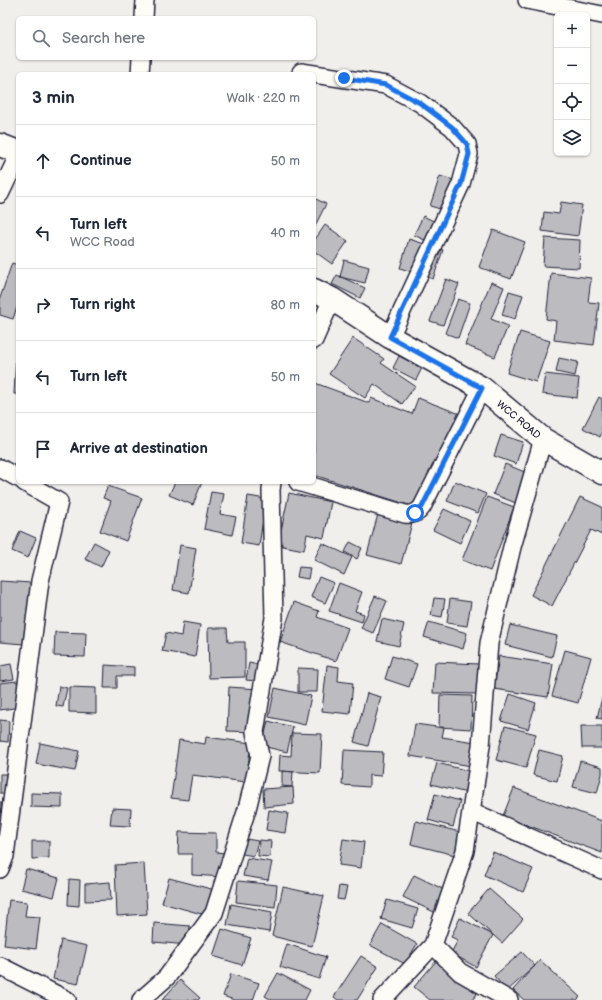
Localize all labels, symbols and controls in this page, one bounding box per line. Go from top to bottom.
map controls [554,12,590,156]
button: + [554,12,590,48]
search box [16,16,316,60]
icon: search [30,27,52,49]
text: Search here [62,29,145,48]
button: − [554,48,590,84]
route end [335,69,353,87]
button: locate [554,84,590,120]
text: 3 min [32,88,75,108]
text: Walk · 220 m [227,90,300,106]
button: layers [554,120,590,156]
icon: ahead [32,150,54,172]
text: Continue [70,151,132,170]
text: 50 m [271,153,300,169]
text: Turn left [70,215,127,234]
icon: left [32,222,54,244]
text: 40 m [270,225,300,241]
text: WCC Road [70,234,135,250]
icon: right [32,294,54,316]
text: Turn right [70,295,135,314]
text: 80 m [271,297,300,313]
icon: left [32,366,54,388]
text: Turn left [70,367,127,386]
text: 50 m [271,369,300,385]
street label: WCC ROAD [494,398,543,442]
icon: arrive [32,438,54,460]
text: Arrive at destination [70,439,208,458]
route start [406,504,424,522]

